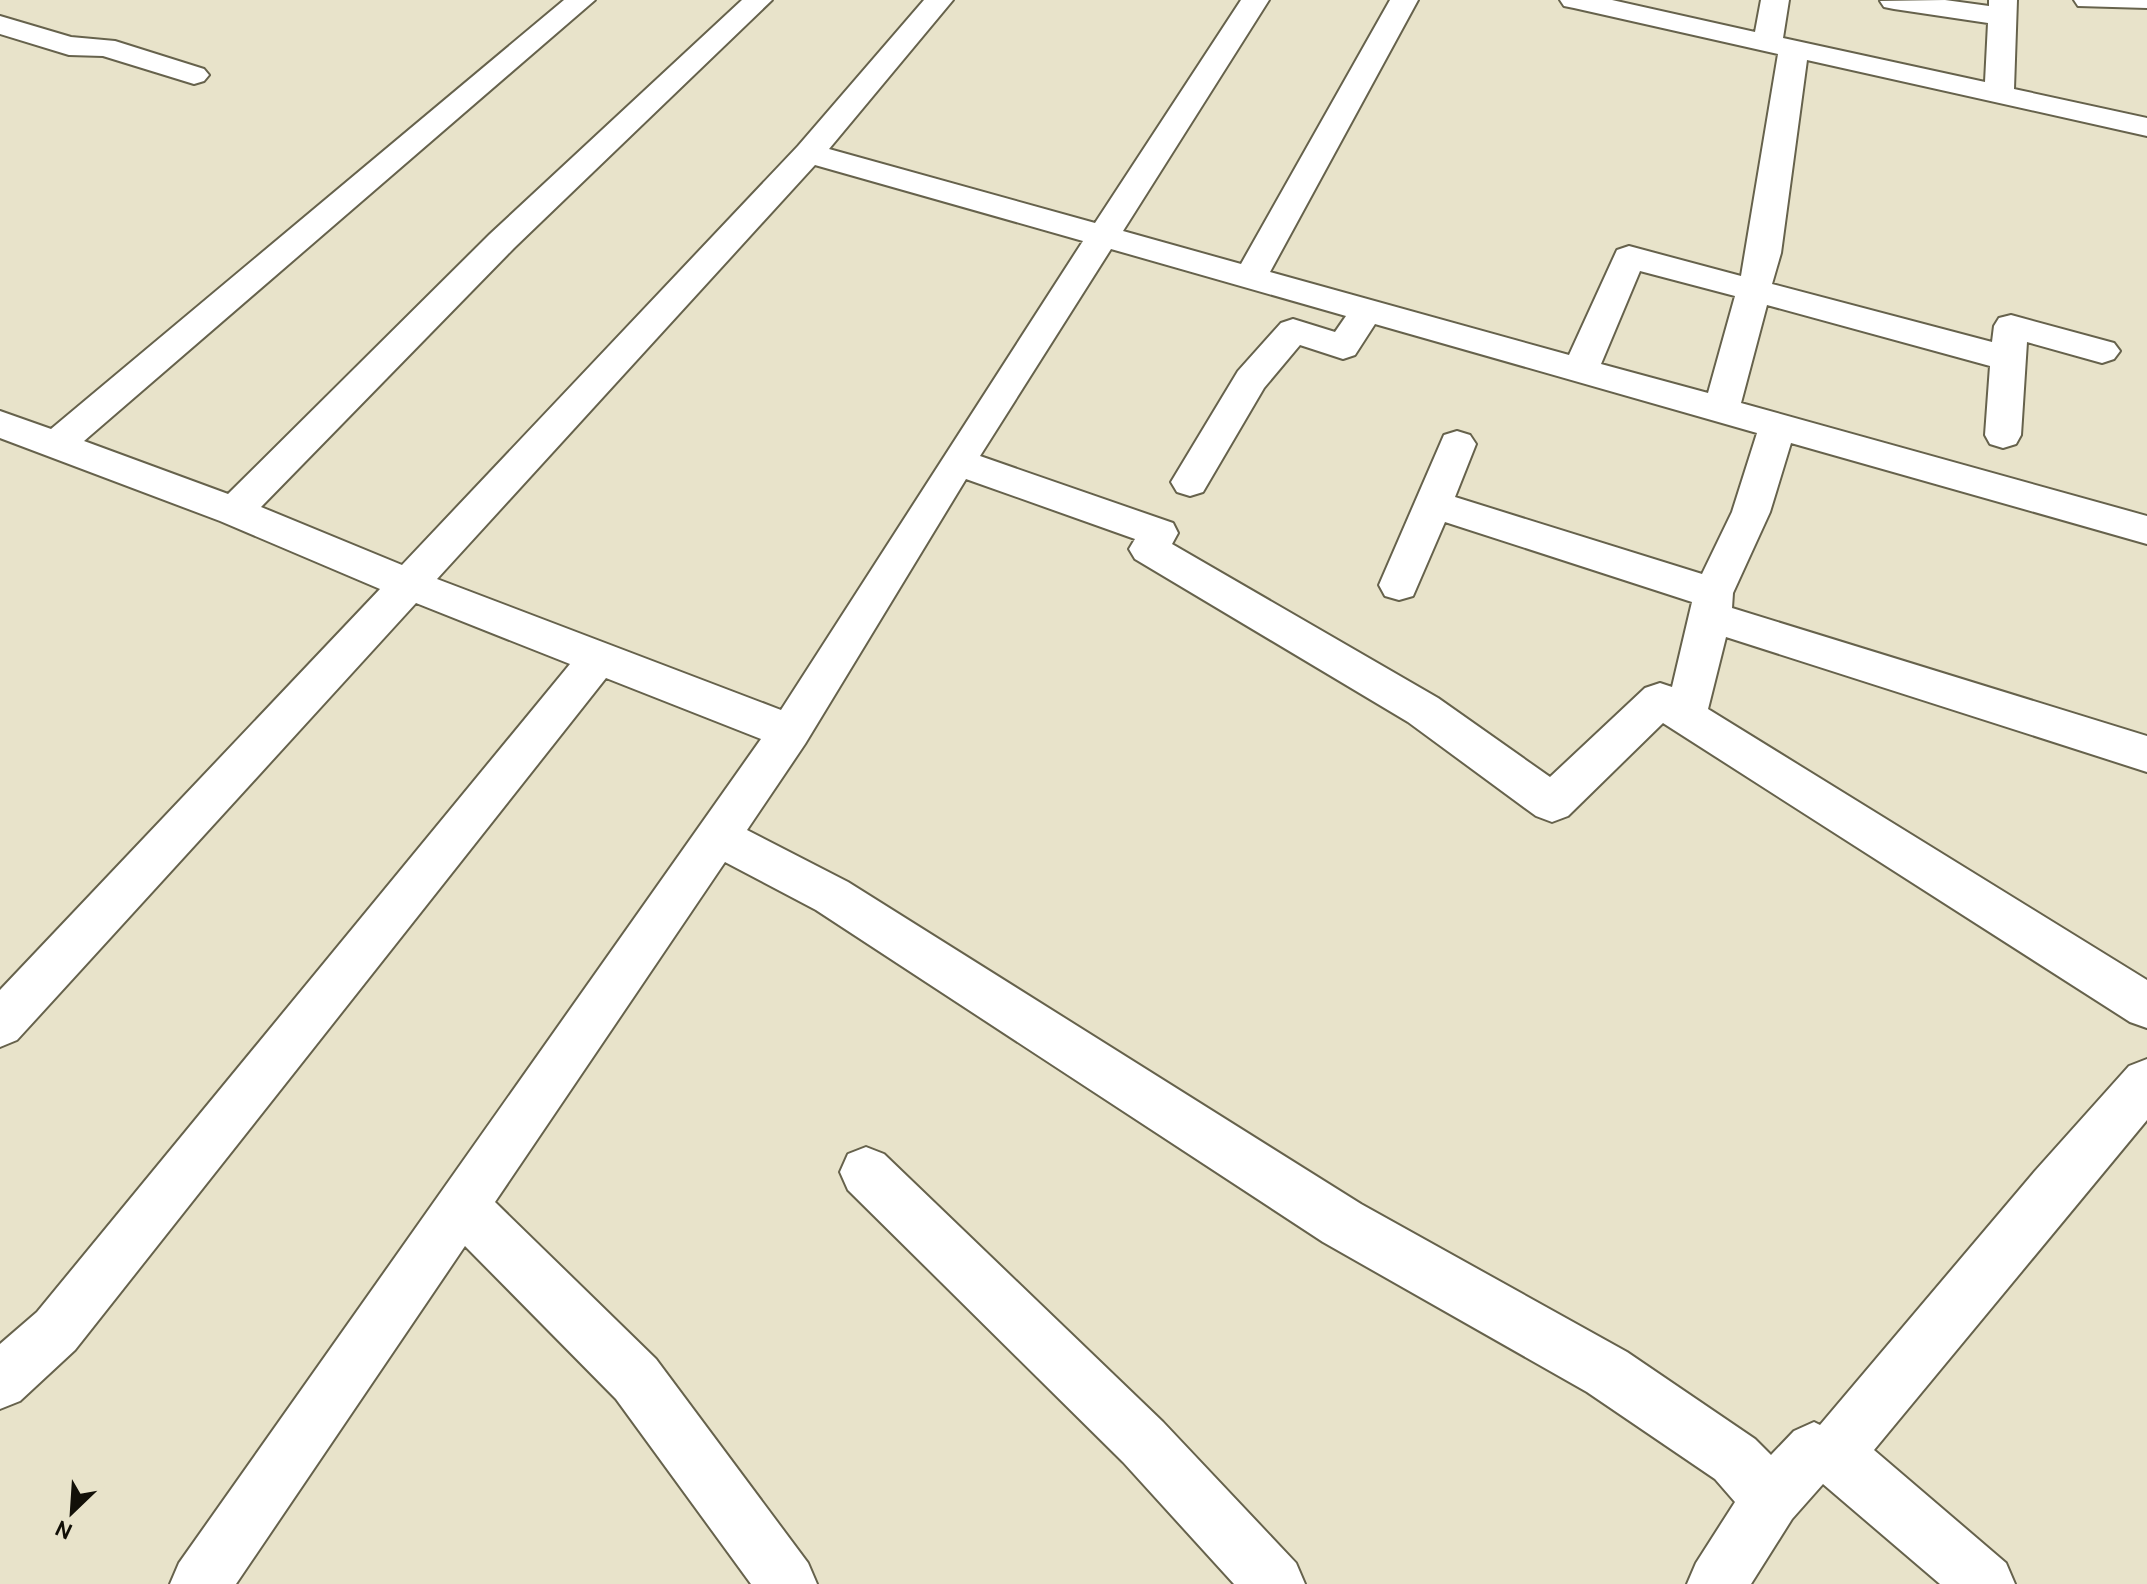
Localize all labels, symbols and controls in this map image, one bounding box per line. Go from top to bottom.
north arrow [32,1472,112,1552]
text: N [51,1514,77,1545]

